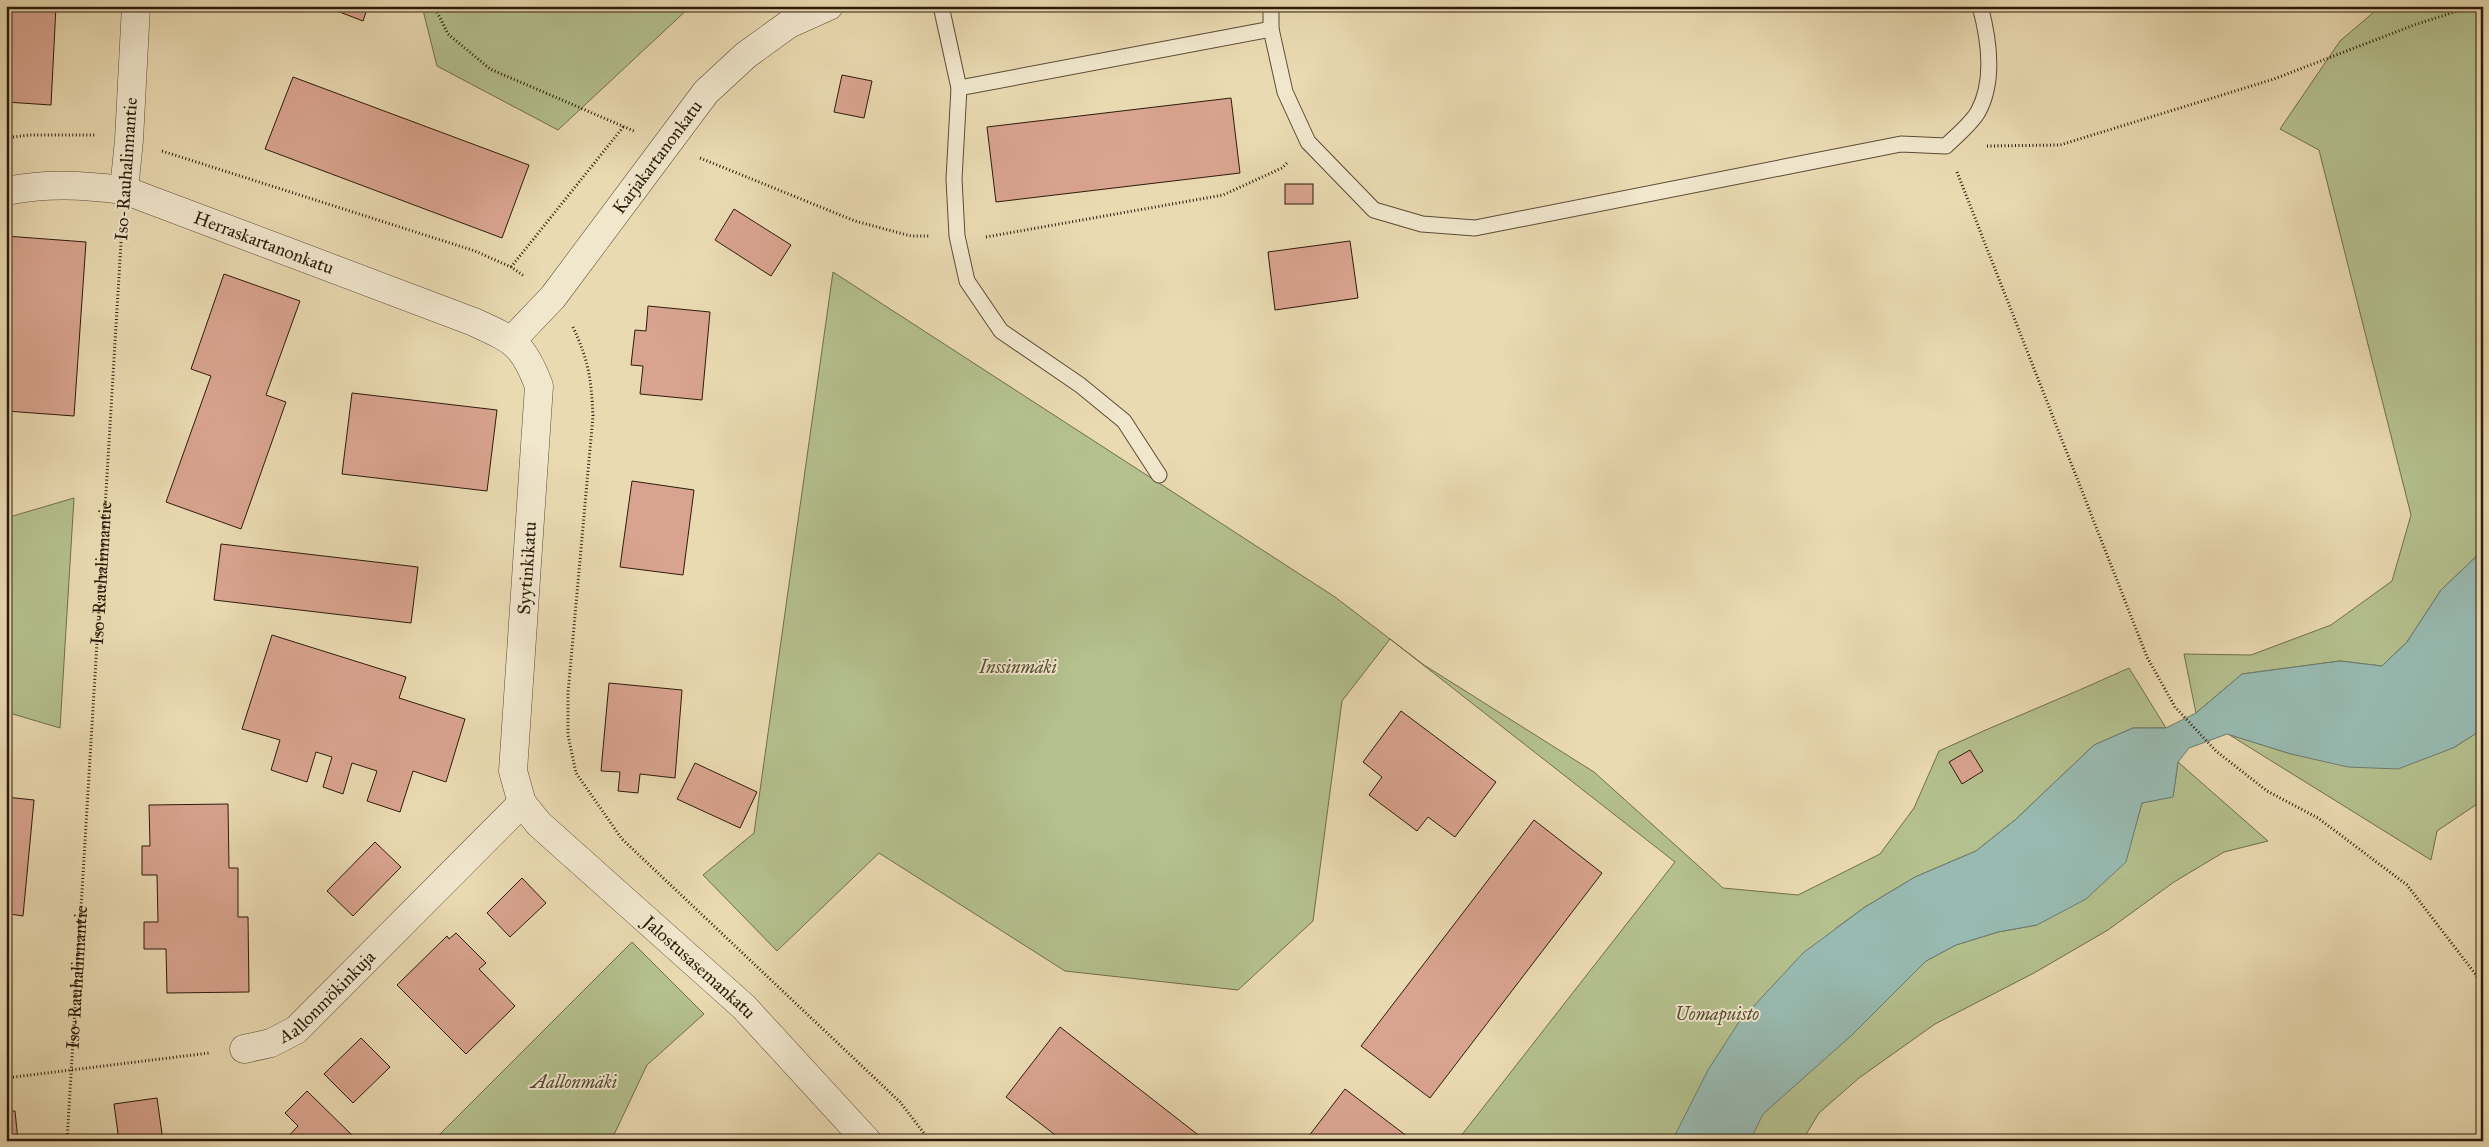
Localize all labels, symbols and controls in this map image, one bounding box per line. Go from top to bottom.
street label: Karjakartanonkatu [608,95,707,218]
street label: Iso-Rauhalinnantie [110,97,142,241]
street label: Herraskartanonkatu [191,206,337,279]
street label: Iso-Rauhalinnantie [86,501,116,645]
street label: Syytinkikatu [513,520,541,615]
park label: Inssinmäki [978,656,1057,678]
street label: Iso-Rauhalinnantie [62,905,92,1050]
street label: Jalostusasemankatu [636,910,761,1024]
street label: Aallonmökinkuja [274,945,380,1048]
park label: Uomapuisto [1675,1003,1759,1026]
park label: Aallonmäki [529,1071,617,1093]

